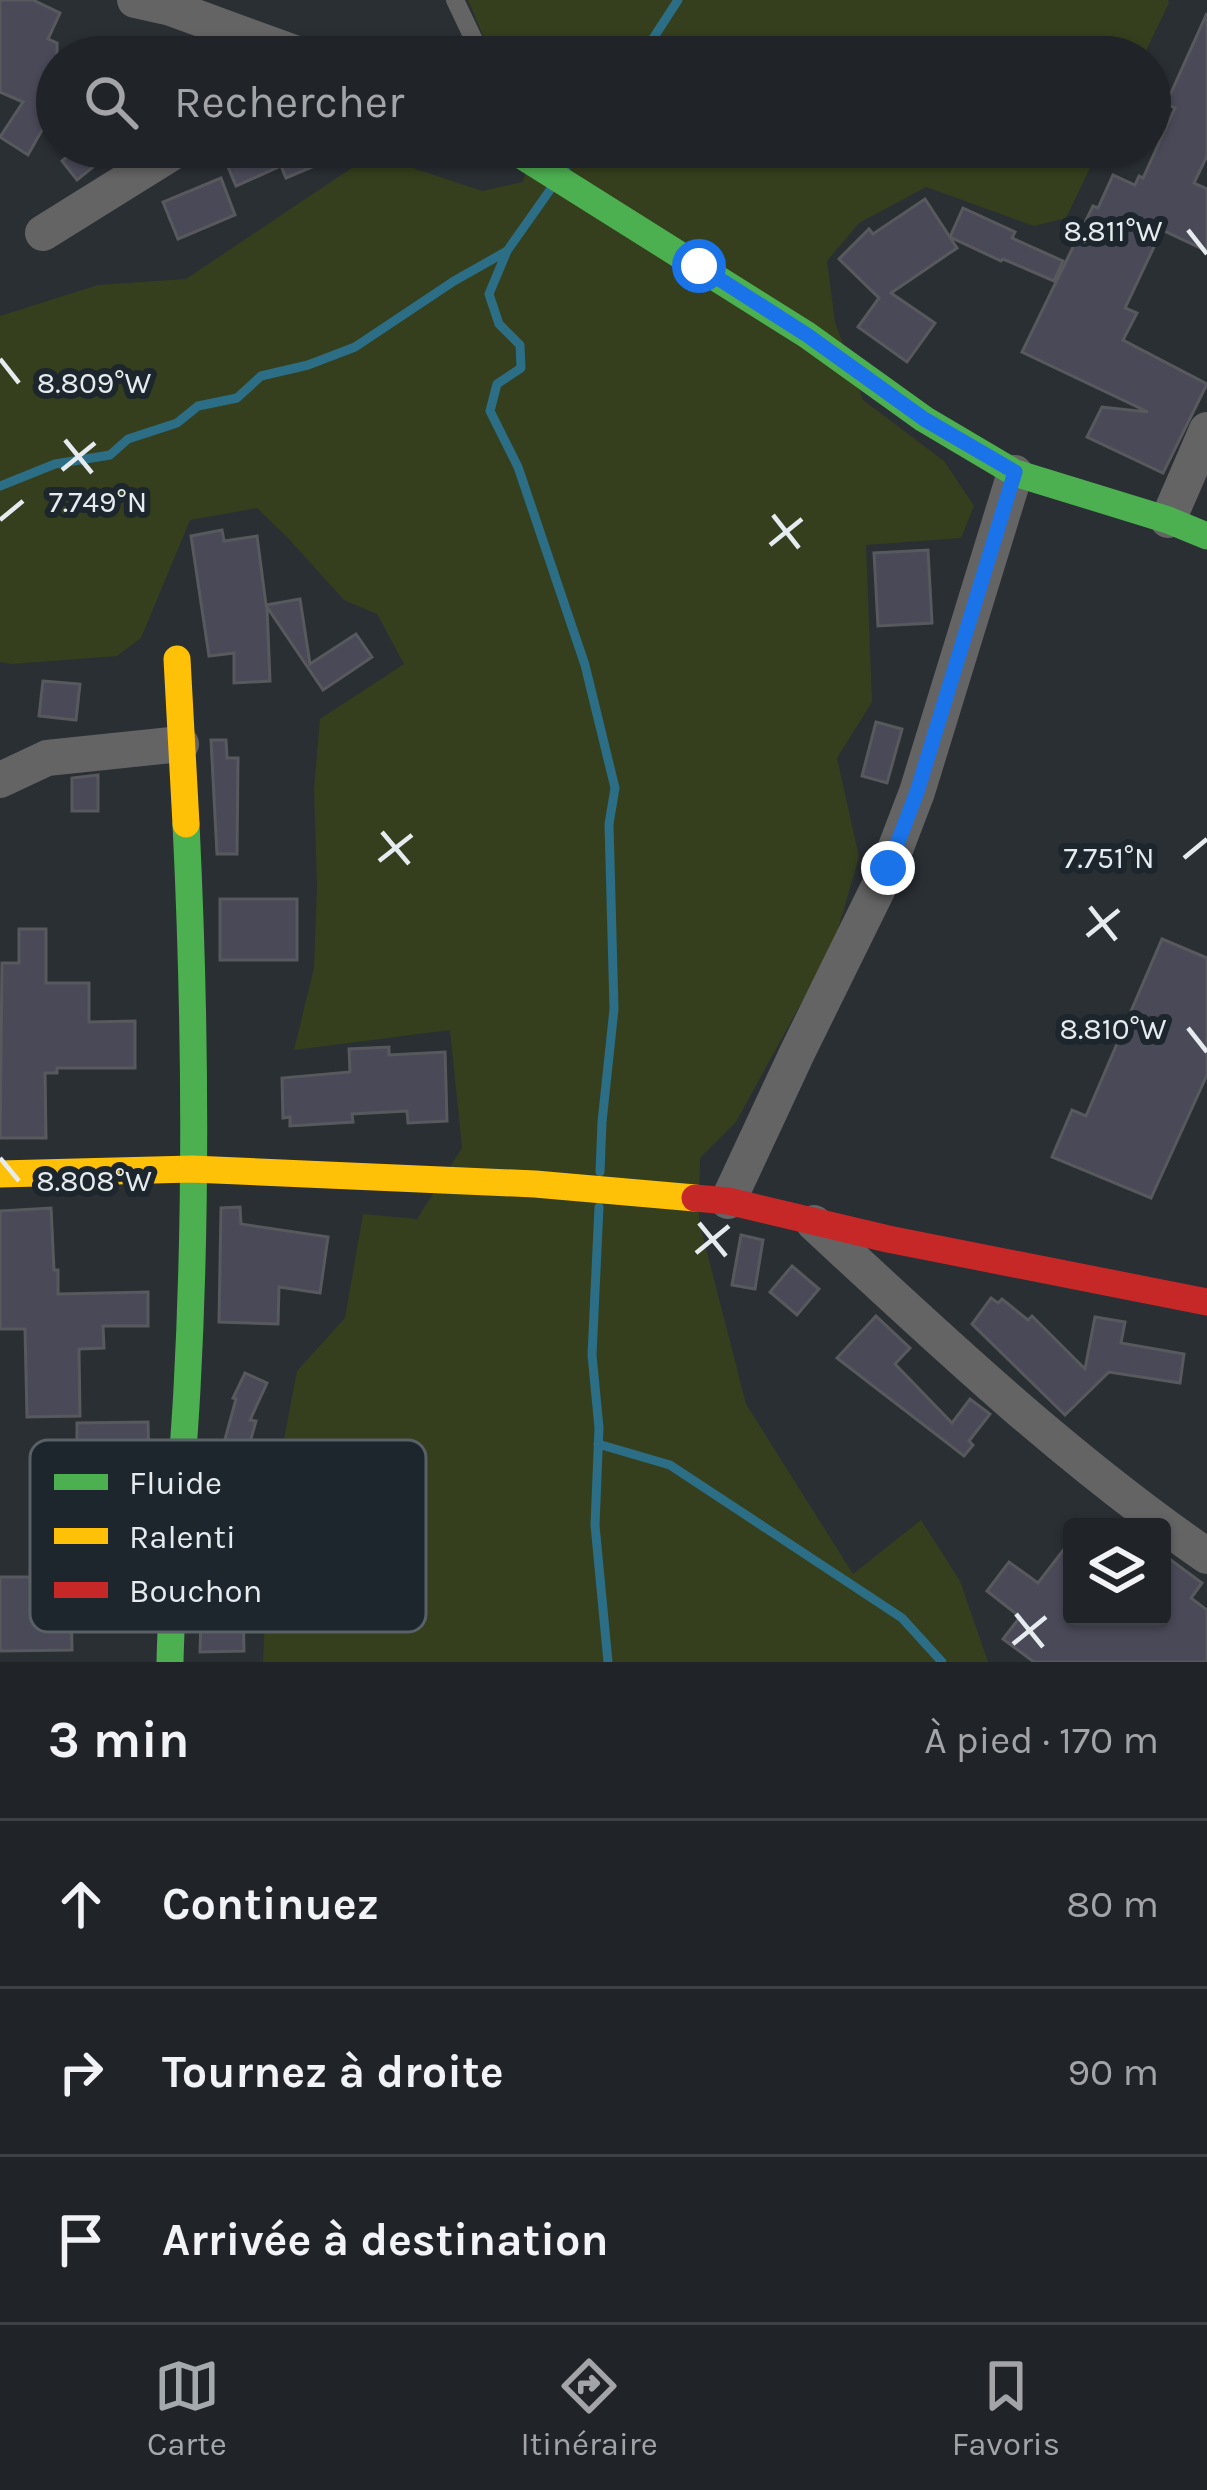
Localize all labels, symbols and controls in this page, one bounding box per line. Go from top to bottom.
search box [36,36,1171,168]
icon: search [78,69,144,135]
text: Rechercher [174,76,404,128]
text: 8.811°W [1063,213,1163,249]
route start [672,239,726,293]
text: 8.809°W [37,365,151,401]
text: 7.749°N [49,484,147,520]
text: 7.751°N [1063,840,1155,876]
route end [861,841,915,895]
text: 8.810°W [1060,1011,1167,1047]
text: 8.808°W [36,1163,152,1199]
legend [30,1440,426,1632]
text: Fluide [129,1464,222,1502]
text: Ralenti [129,1518,236,1556]
map controls [1063,1518,1171,1626]
button: layers [1063,1518,1171,1626]
text: Bouchon [129,1572,262,1610]
text: 3 min [48,1710,190,1770]
text: À pied · 170 m [924,1717,1159,1763]
icon: ahead [48,1871,114,1937]
text: Continuez [162,1878,379,1930]
text: 80 m [1066,1881,1159,1927]
icon: right [48,2039,114,2105]
text: Tournez à droite [162,2046,504,2098]
text: 90 m [1067,2049,1159,2095]
icon: arrive [48,2207,114,2273]
text: Arrivée à destination [162,2214,609,2266]
tab: Carte [147,2353,227,2463]
tab: Itinéraire [521,2353,658,2463]
tab: Favoris [952,2353,1060,2463]

